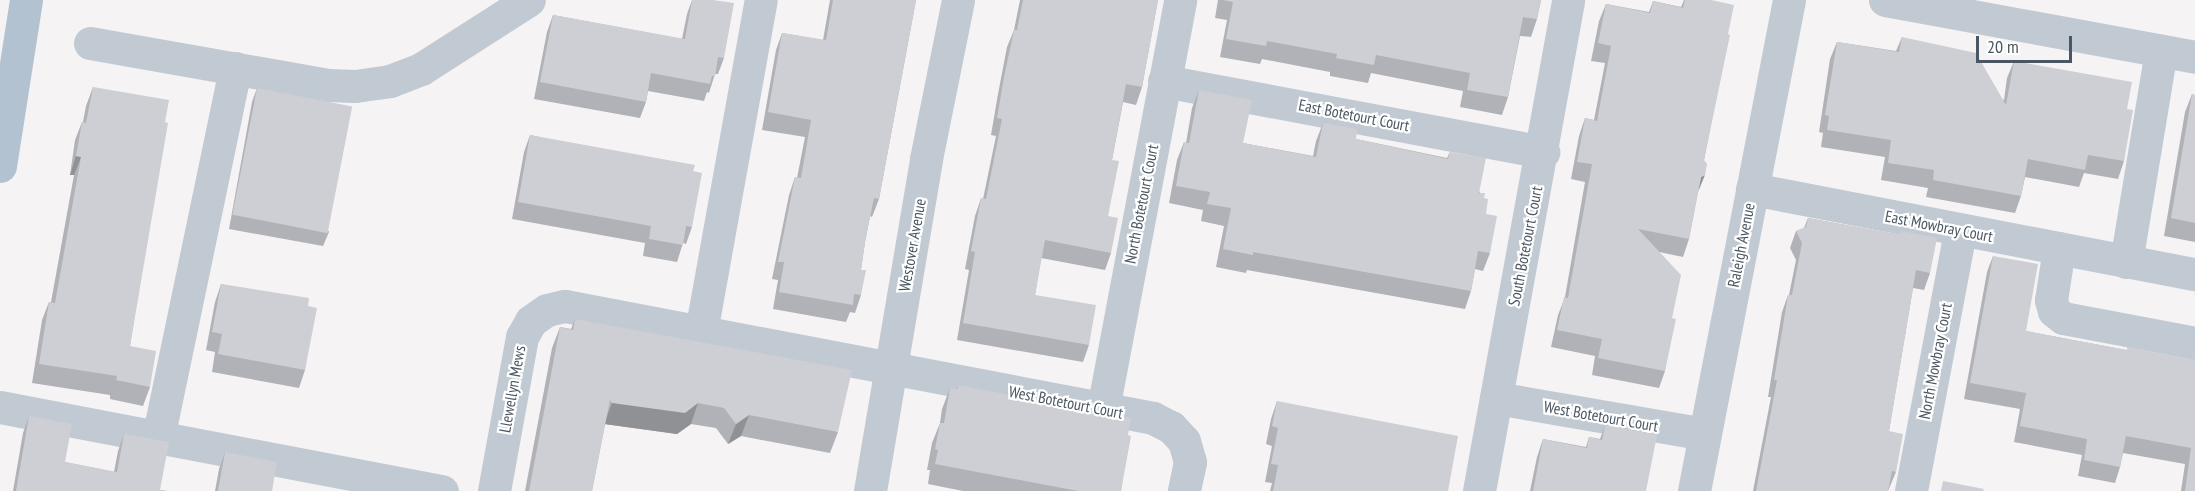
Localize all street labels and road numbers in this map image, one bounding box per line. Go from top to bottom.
street label: East Botetourt Court [1297,95,1411,135]
street label: North Botetourt Court [1120,143,1162,265]
street label: South Botetourt Court [1504,185,1546,307]
street label: Westover Avenue [894,197,930,293]
street label: Raleigh Avenue [1723,201,1759,289]
street label: East Mowbray Court [1883,206,1995,246]
street label: North Mowbray Court [1914,301,1956,421]
street label: Llewellyn Mews [495,344,529,434]
street label: West Botetourt Court [1007,382,1125,422]
street label: West Botetourt Court [1542,396,1660,436]

